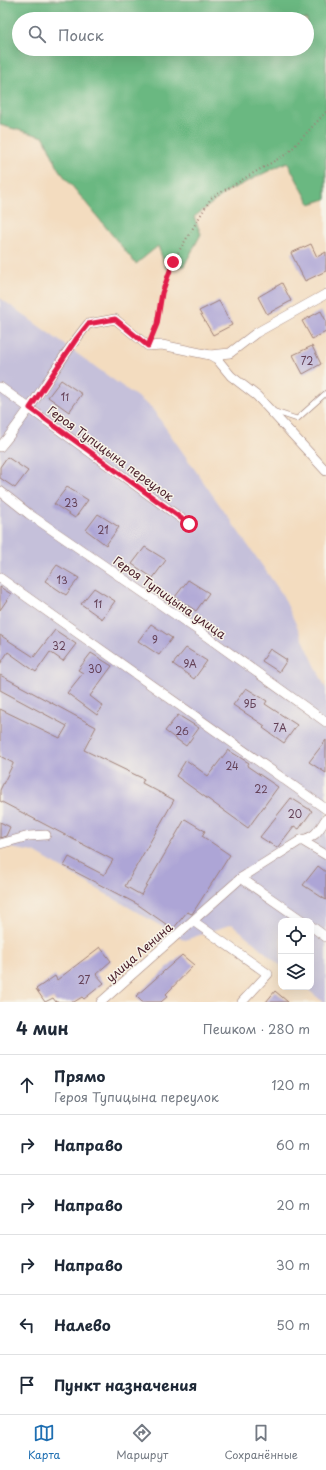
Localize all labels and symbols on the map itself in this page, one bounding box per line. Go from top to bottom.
route end [164,253,182,271]
house number: 72 [301,353,313,368]
house number: 11 [61,389,69,404]
street label: Героя Тупицына переулок [44,401,178,505]
house number: 23 [64,495,78,510]
route start [180,515,198,533]
house number: 21 [97,522,109,537]
street label: Героя Тупицына улица [110,551,230,643]
house number: 13 [56,572,68,587]
house number: 11 [94,596,102,611]
house number: 9 [152,632,158,647]
house number: 32 [52,638,66,653]
house number: 9А [183,656,197,671]
house number: 30 [88,661,102,676]
house number: 9Б [244,696,257,711]
house number: 7А [273,720,287,735]
house number: 26 [175,723,189,738]
house number: 24 [225,758,239,773]
house number: 22 [254,781,268,796]
house number: 20 [288,806,302,821]
street label: улица Ленина [102,918,177,986]
house number: 27 [78,972,91,987]

